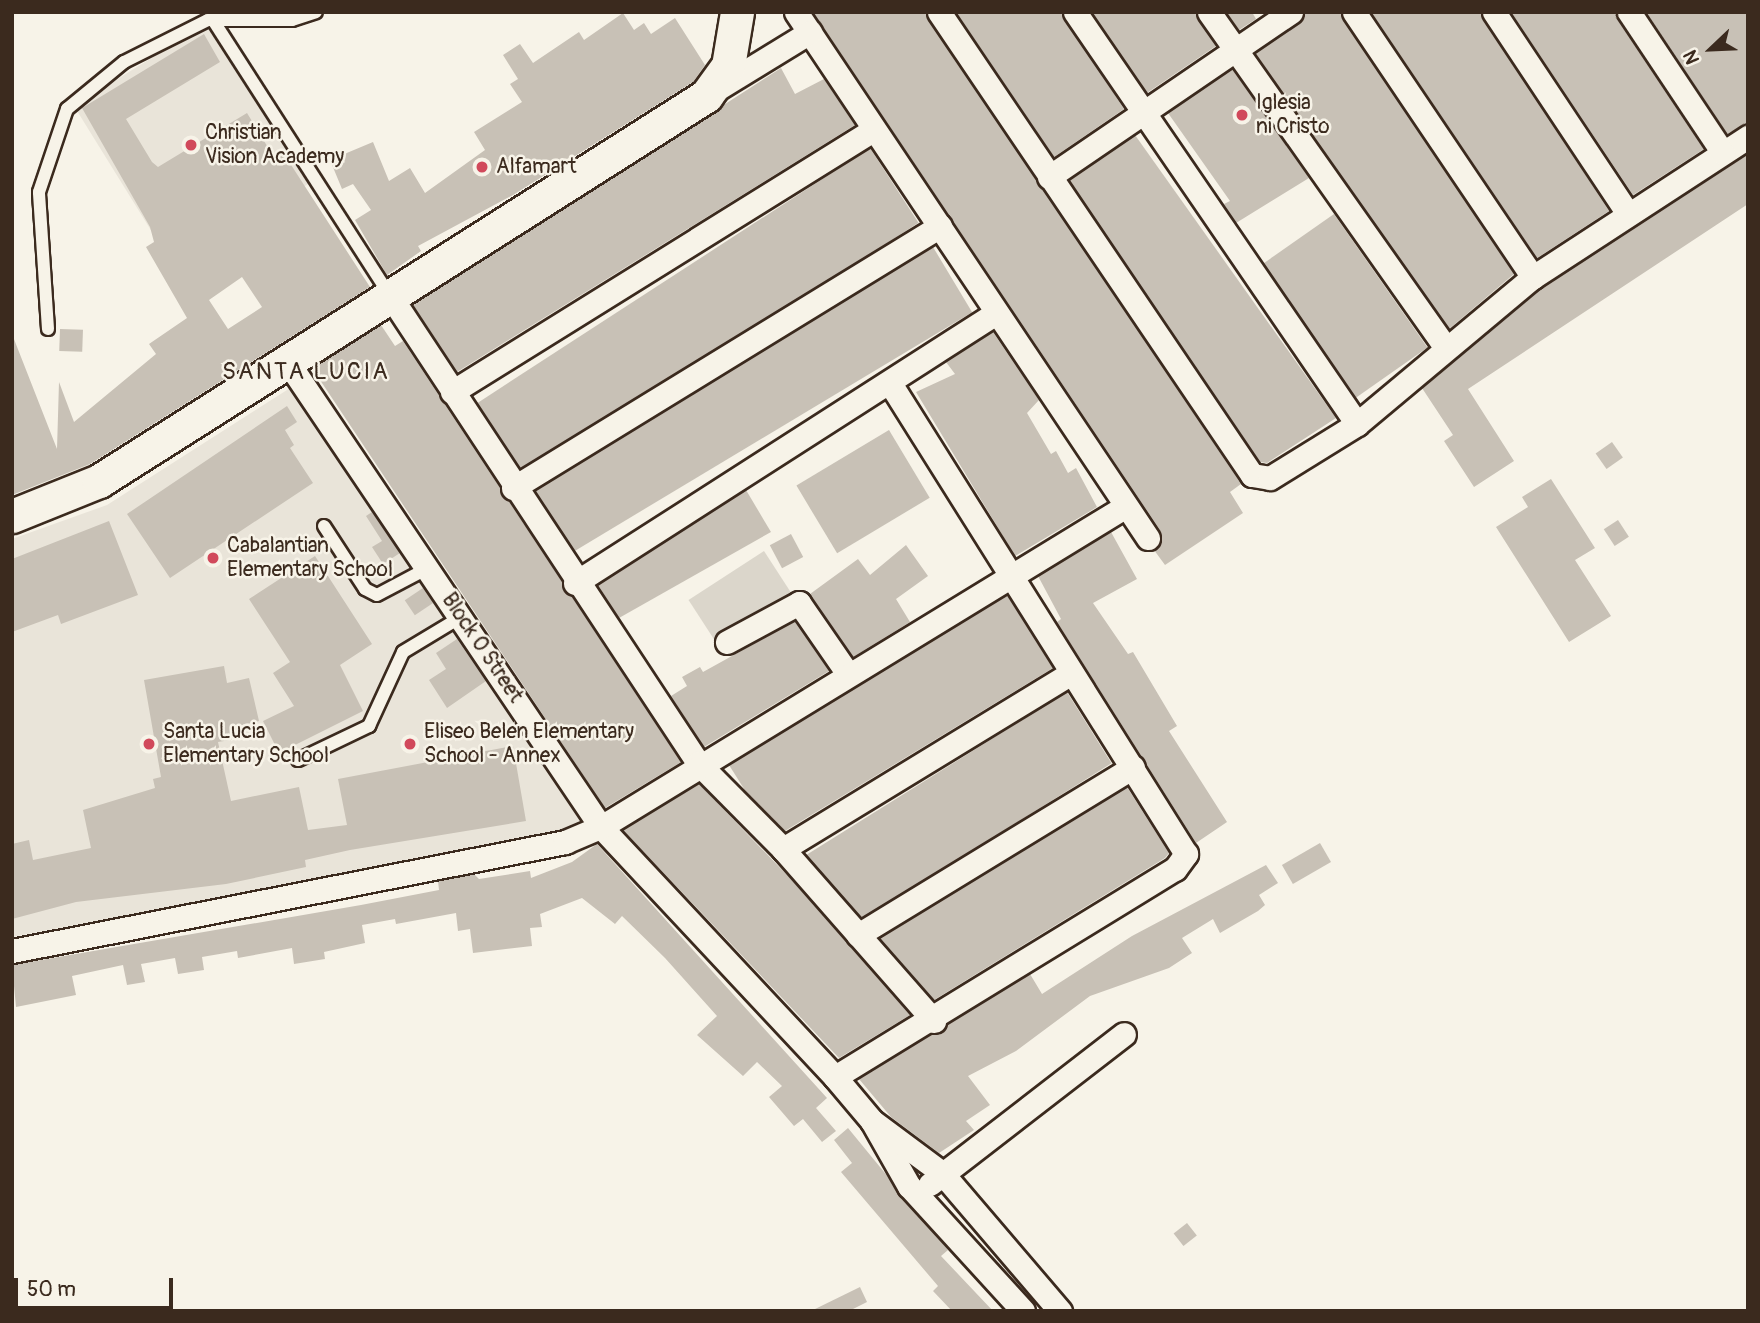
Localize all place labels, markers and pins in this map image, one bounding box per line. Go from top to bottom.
place label: Iglesia ni Cristo [1256,90,1329,140]
marker: Iglesia ni Cristo [1234,107,1250,123]
place label: Christian Vision Academy [205,120,344,170]
marker: Christian Vision Academy [183,137,199,153]
place label: Alfamart [496,154,576,180]
marker: Alfamart [474,159,490,175]
place label: Cabalantian Elementary School [227,533,393,583]
marker: Cabalantian Elementary School [205,550,221,566]
place label: Santa Lucia Elementary School [163,719,329,769]
place label: Eliseo Belen Elementary School - Annex [424,719,634,769]
marker: Santa Lucia Elementary School [141,736,157,752]
marker: Eliseo Belen Elementary School - Annex [402,736,418,752]

